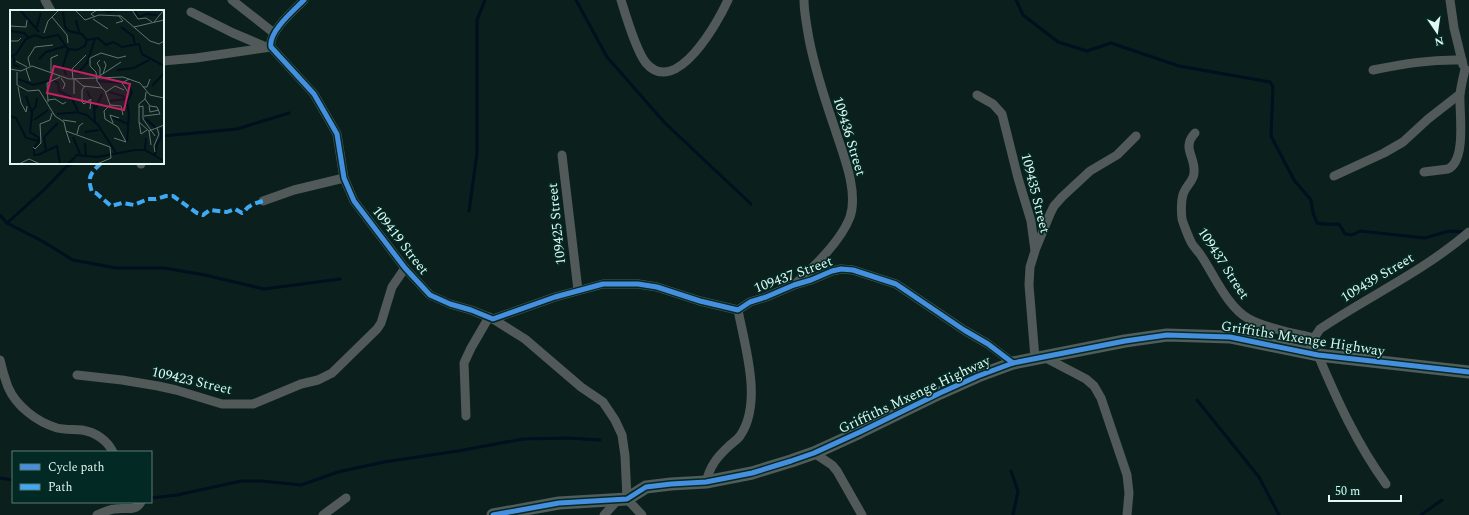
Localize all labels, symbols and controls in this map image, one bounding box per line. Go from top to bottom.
inset map [10,10,164,164]
north arrow [1417,12,1457,52]
text: N [1433,32,1445,51]
street label: 109436 Street [827,94,872,179]
street label: 109435 Street [1015,151,1056,236]
street label: 109425 Street [542,182,571,266]
street label: 109419 Street [367,201,434,279]
street label: 109437 Street [1192,223,1255,304]
street label: 109439 Street [1337,247,1418,308]
street label: 109437 Street [751,251,835,298]
street label: Griffiths Mxenge Highway [1220,315,1388,362]
street label: Griffiths Mxenge Highway [835,349,995,439]
street label: 109423 Street [149,361,234,400]
legend [12,451,152,503]
text: Cycle path [48,458,105,477]
scale bar [1329,477,1401,503]
text: Path [48,478,73,497]
text: 50 m [1335,482,1360,501]

